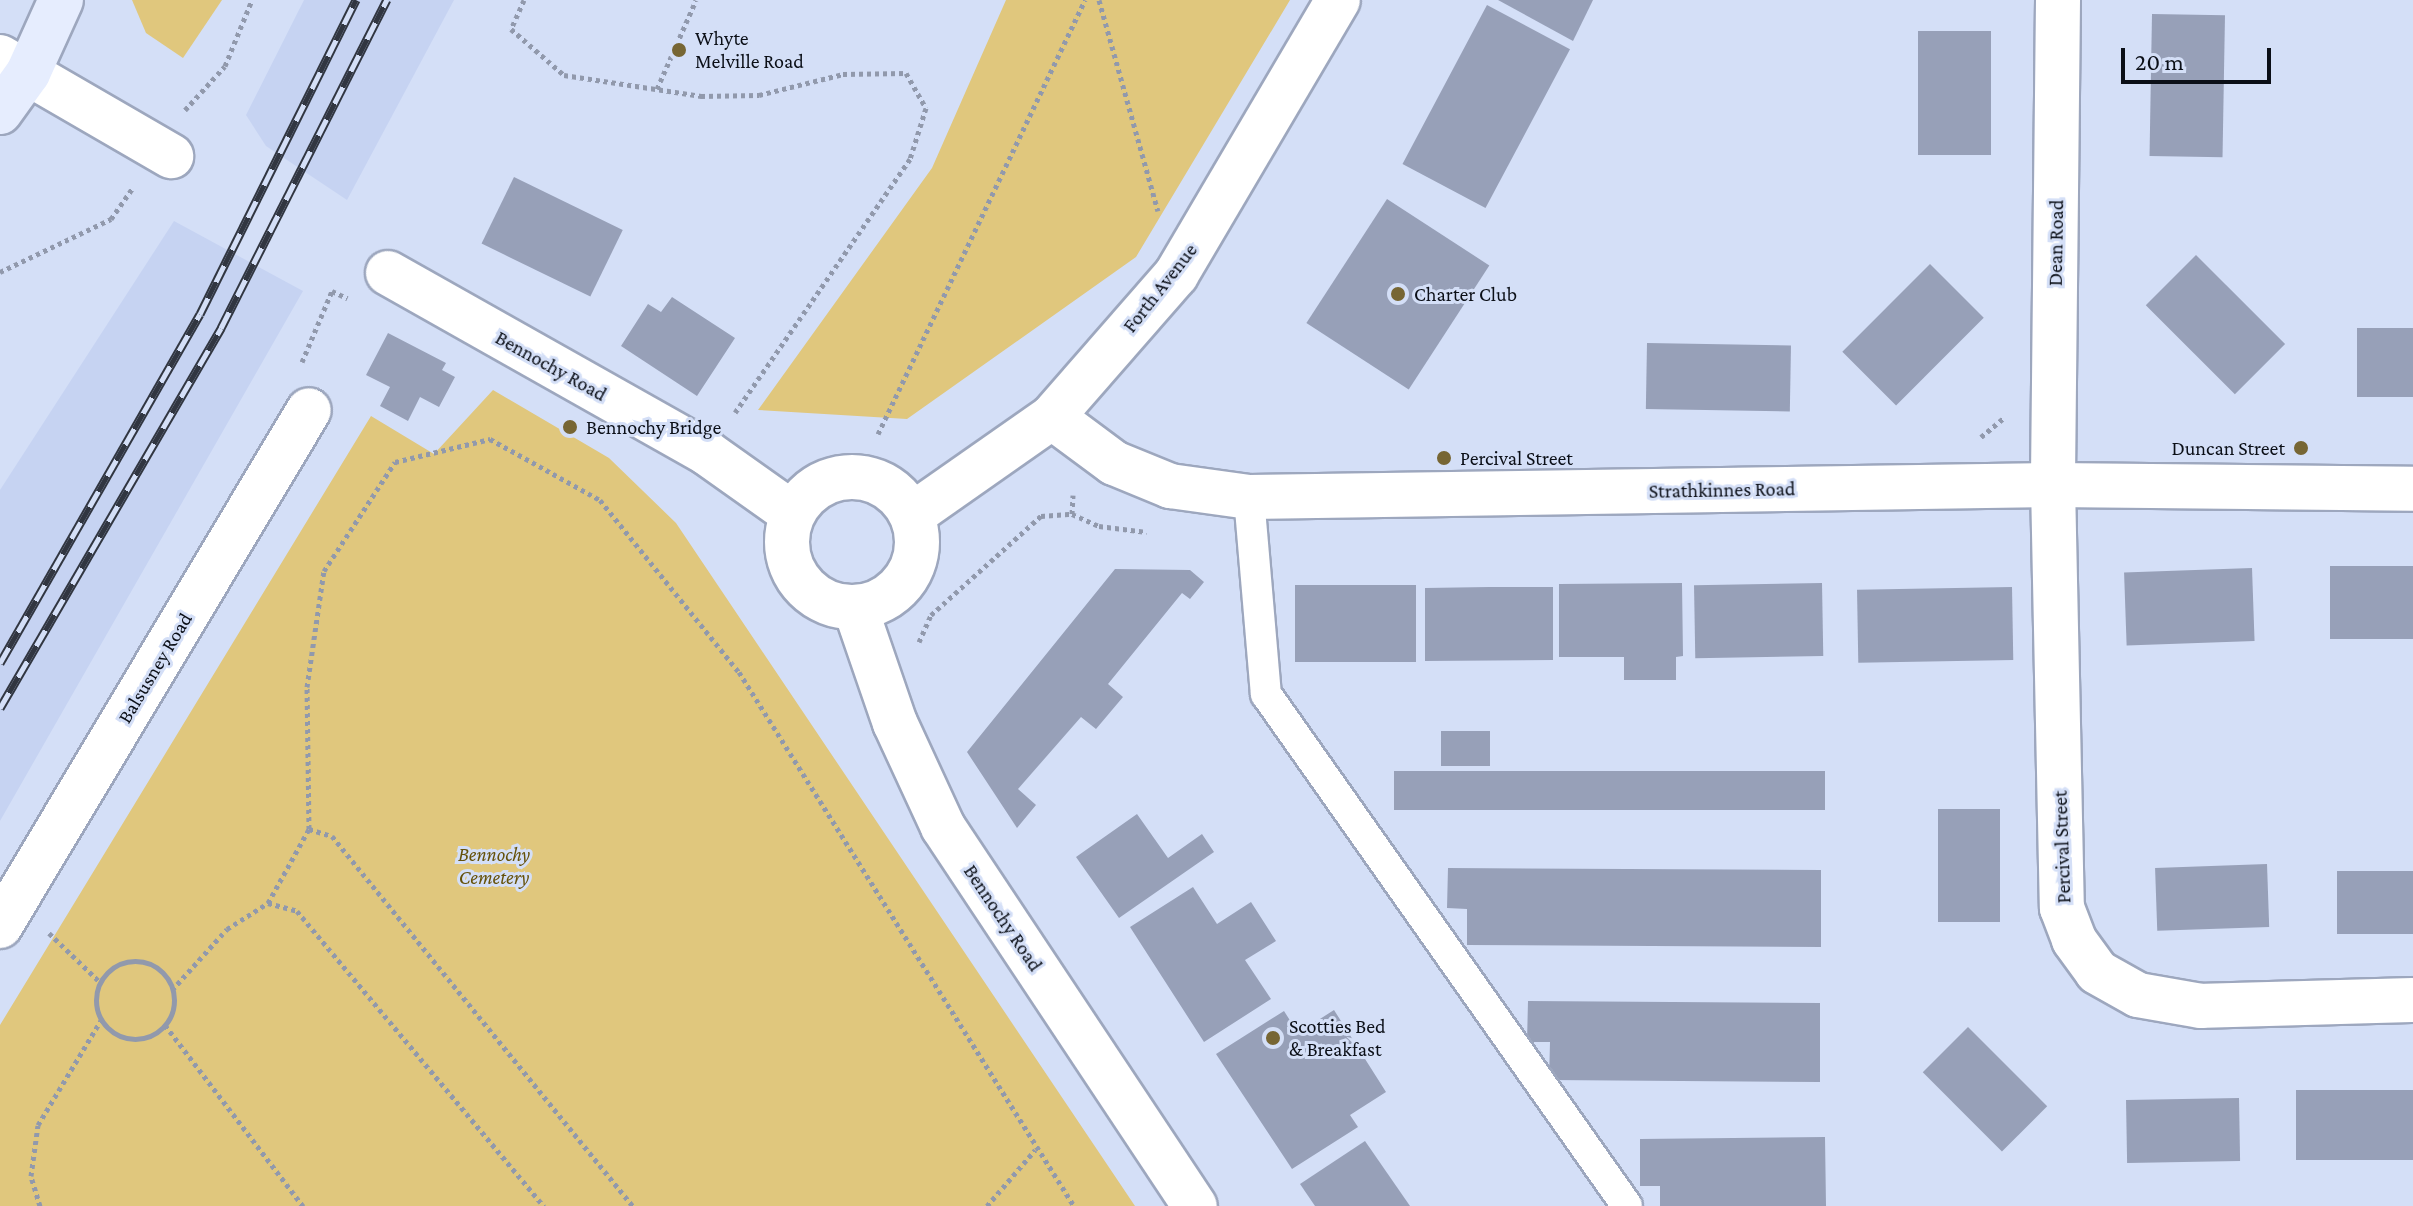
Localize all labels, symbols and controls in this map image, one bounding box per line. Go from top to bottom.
place label: Whyte Melville Road [695,26,804,73]
scale bar [2125,32,2275,82]
marker: Whyte Melville Road [670,41,688,59]
text: 20 m [2135,48,2184,75]
street label: Dean Road [2043,200,2069,286]
street label: Forth Avenue [1118,239,1202,337]
place label: Charter Club [1414,282,1517,306]
marker: Charter Club [1389,285,1407,303]
street label: Bennochy Road [491,326,611,406]
place label: Bennochy Bridge [586,415,721,439]
marker: Bennochy Bridge [561,418,579,436]
place label: Duncan Street [2171,436,2285,460]
marker: Duncan Street [2292,439,2310,457]
place label: Percival Street [1460,446,1573,470]
marker: Percival Street [1435,449,1453,467]
street label: Strathkinnes Road [1649,477,1795,503]
street label: Balsusney Road [113,608,197,728]
street label: Percival Street [2048,790,2076,904]
park label: Bennochy Cemetery [458,843,530,890]
street label: Bennochy Road [959,860,1047,976]
place label: Scotties Bed & Breakfast [1289,1014,1386,1061]
marker: Scotties Bed & Breakfast [1264,1029,1282,1047]

